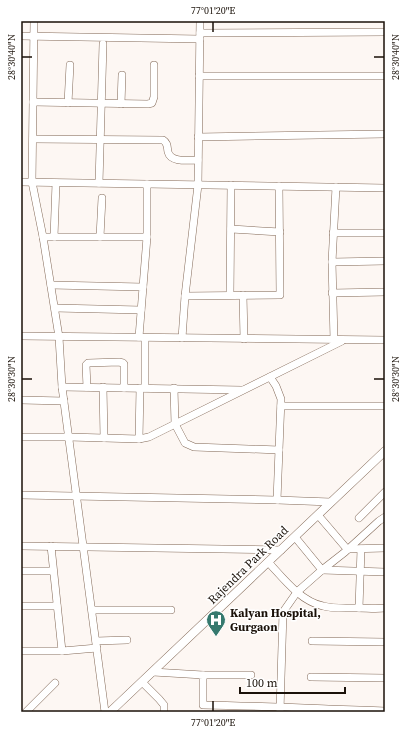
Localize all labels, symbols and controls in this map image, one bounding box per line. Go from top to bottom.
text: 77°01'20"E [191,4,235,17]
text: 28°30'40"N [5,34,18,80]
text: 28°30'40"N [389,34,402,80]
text: 28°30'30"N [5,356,18,402]
text: 28°30'30"N [389,356,402,402]
street label: Rajendra Park Road [204,522,292,608]
place label: Kalyan Hospital, Gurgaon [230,605,321,635]
hospital icon: Kalyan Hospital, Gurgaon [205,609,227,637]
scale bar [240,669,345,695]
text: 100 m [246,675,278,691]
text: 77°01'20"E [191,716,235,729]

